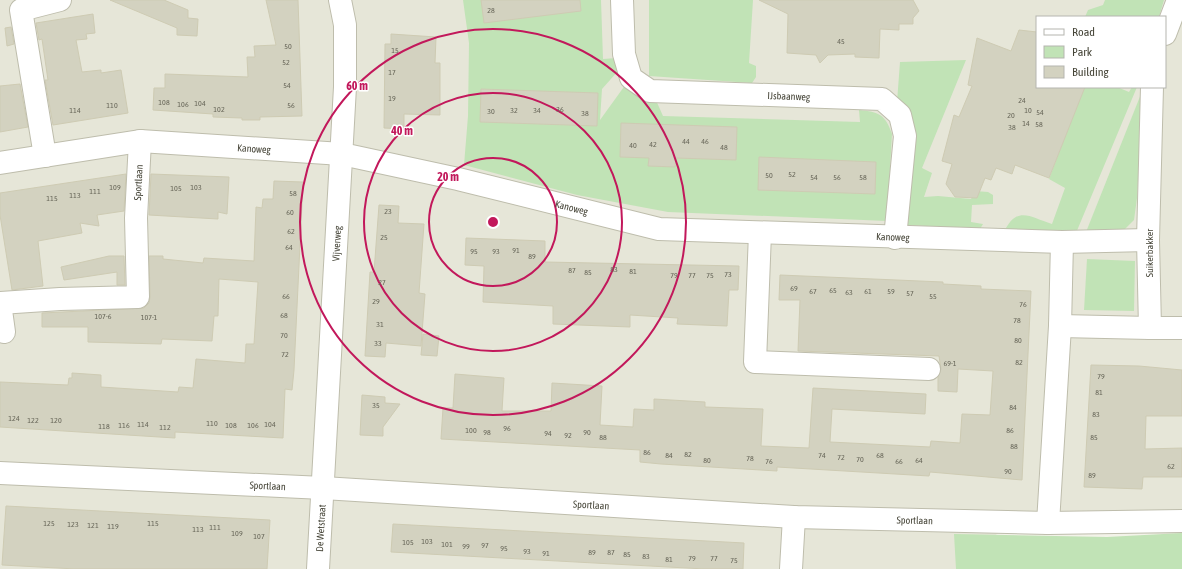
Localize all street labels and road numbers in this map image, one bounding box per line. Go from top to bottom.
street label: IJsbaanweg [767,90,811,102]
street label: Kanoweg [237,142,272,155]
street label: Sportlaan [131,164,144,201]
street label: Kanoweg [554,198,590,217]
street label: Vijverweg [330,225,343,262]
street label: Suikerbakker [1144,228,1155,277]
street label: Kanoweg [876,231,911,243]
street label: Sportlaan [249,479,286,492]
street label: Sportlaan [573,498,610,511]
street label: De Wetstraat [313,504,327,552]
street label: Sportlaan [896,514,933,526]

